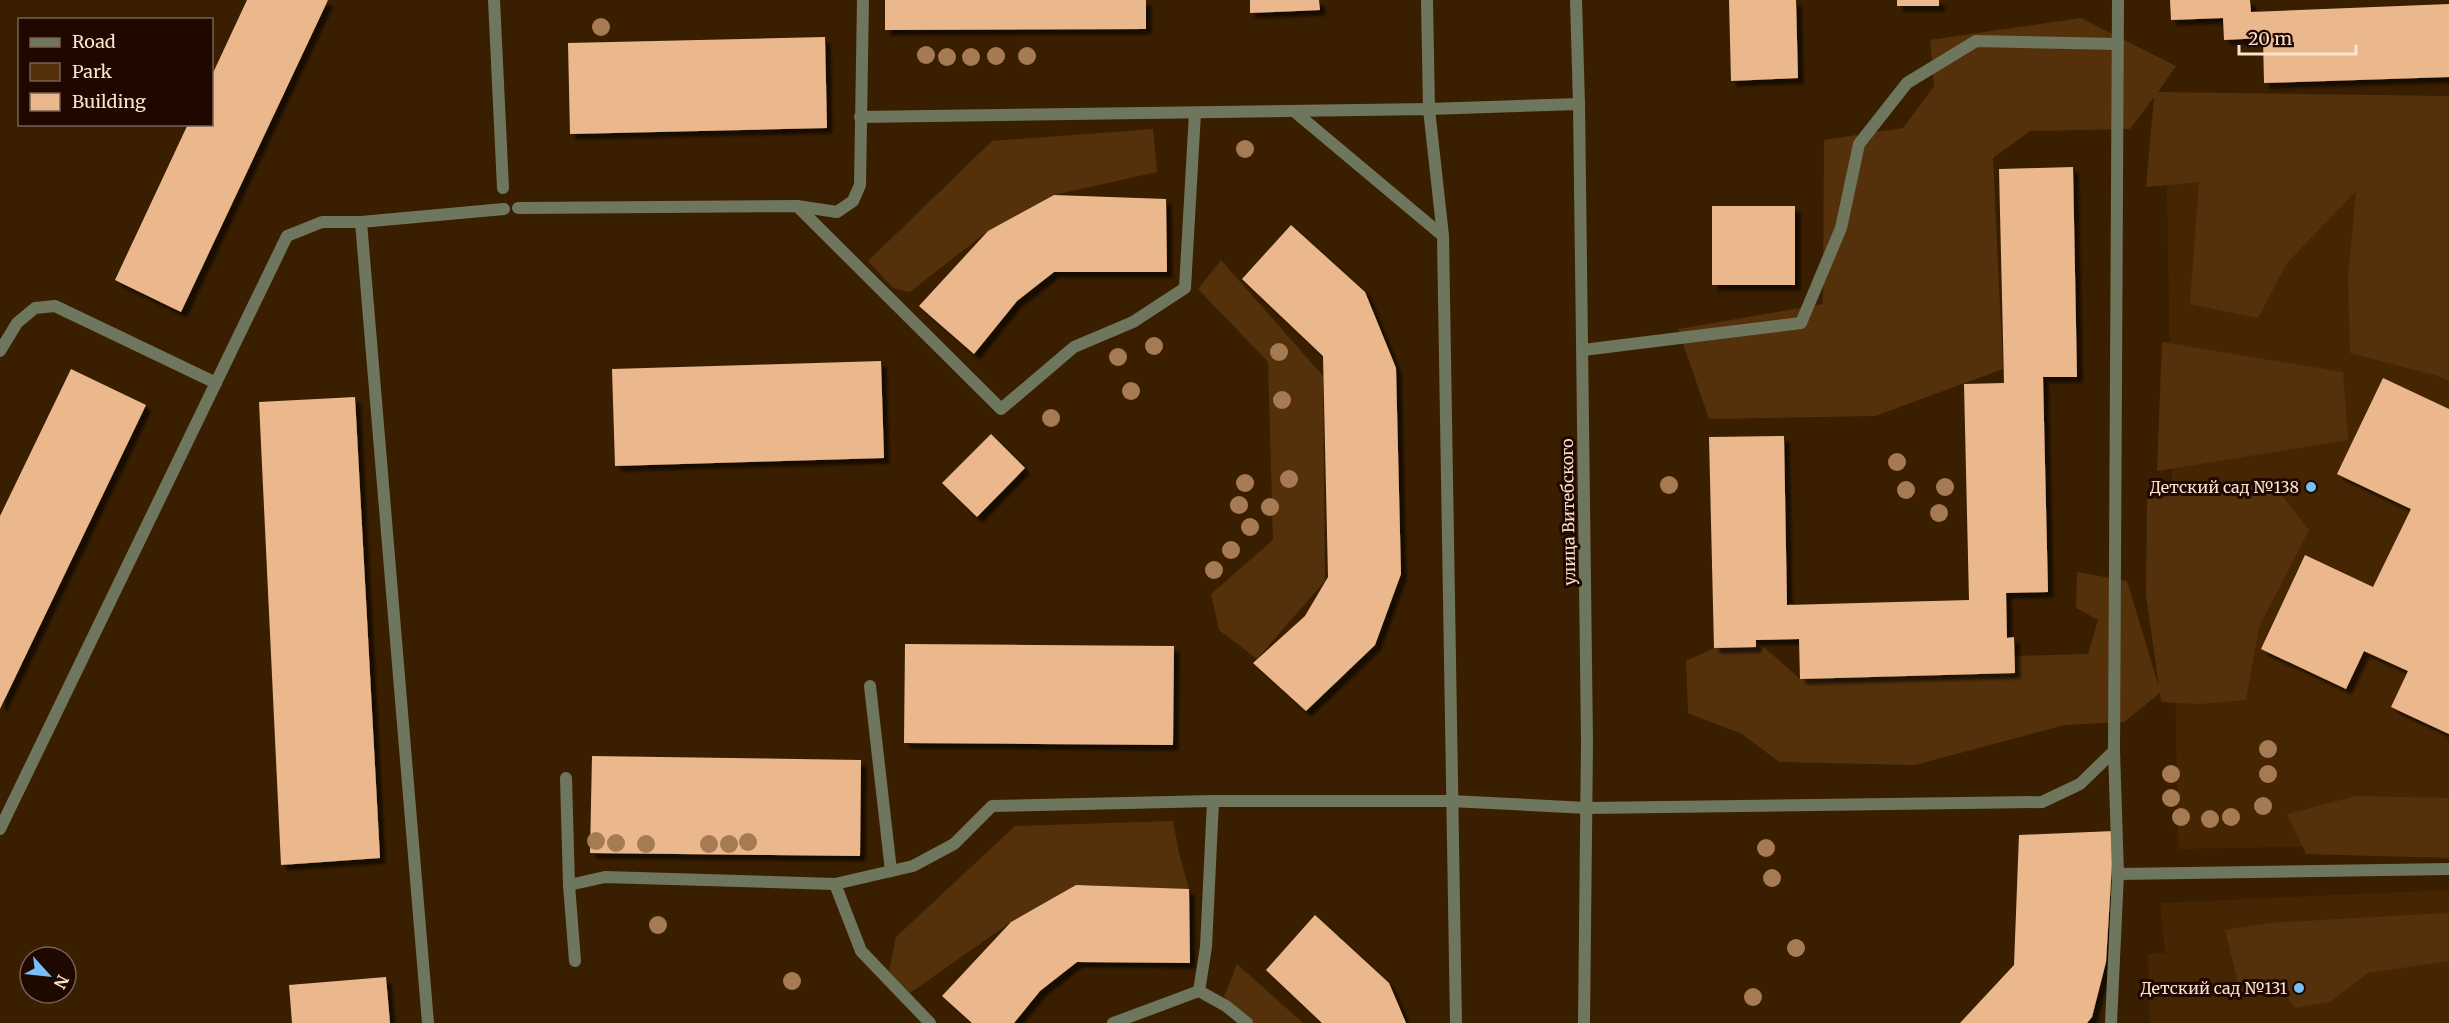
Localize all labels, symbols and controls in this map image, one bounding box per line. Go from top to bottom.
legend [18,18,213,126]
scale bar [2239,18,2356,56]
text: 20 m [2248,27,2292,50]
text: Road [72,30,116,53]
text: Park [72,60,113,83]
text: Building [72,90,146,113]
street label: улица Витебского [1557,438,1579,586]
place label: Детский сад №138 [2150,477,2299,497]
marker: Детский сад №138 [2304,480,2318,494]
north arrow [18,945,78,1005]
text: N [49,972,73,992]
place label: Детский сад №131 [2140,978,2287,998]
marker: Детский сад №131 [2292,981,2306,995]

